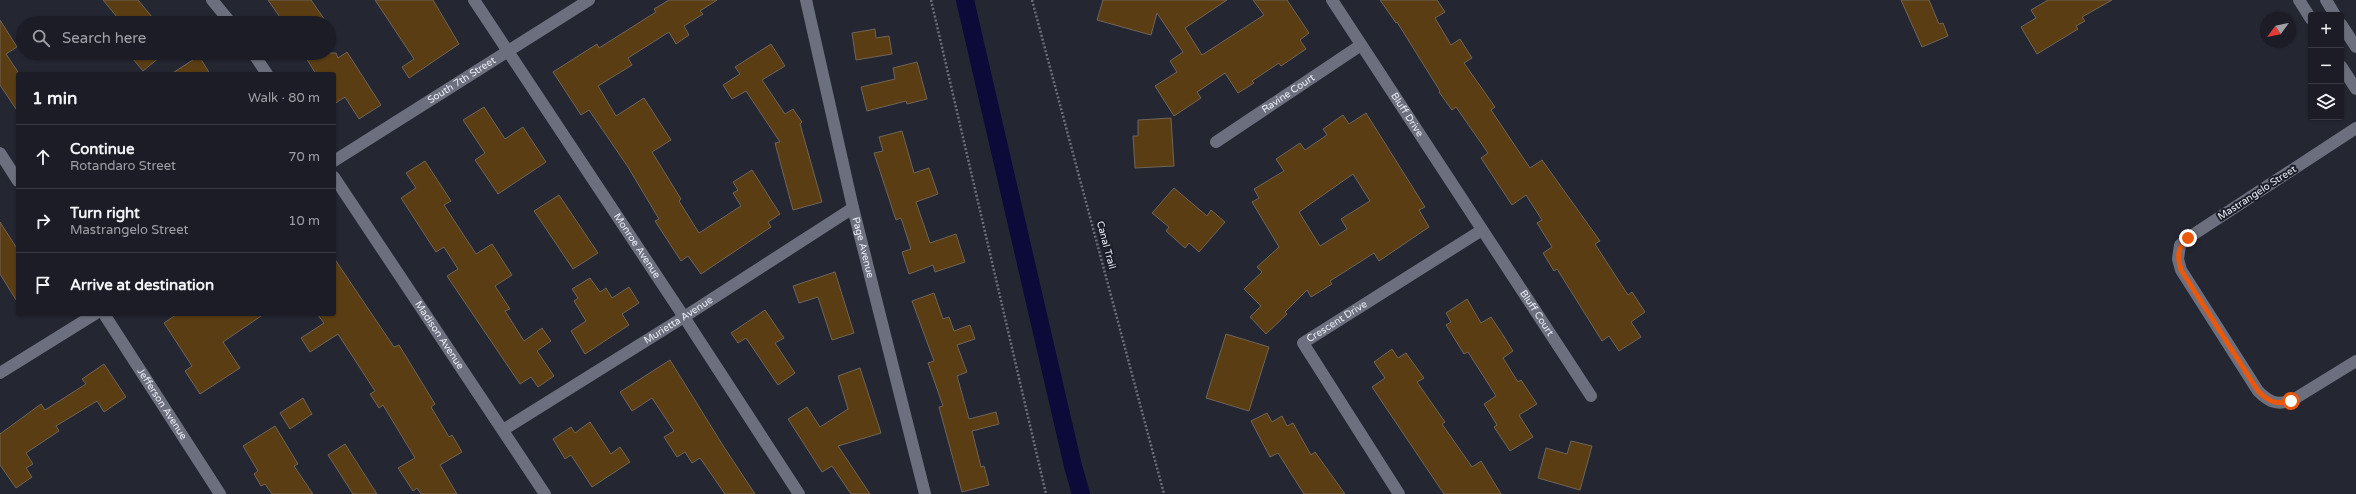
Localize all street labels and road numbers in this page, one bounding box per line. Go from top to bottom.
street label: South 7th Street [425,54,498,106]
street label: Ravine Court [1259,71,1317,116]
street label: Bluff Drive [1388,90,1426,139]
street label: Mastrangelo Street [2216,163,2299,223]
street label: Monroe Avenue [611,211,663,281]
street label: Page Avenue [849,216,876,280]
street label: Canal Trail [1094,220,1118,270]
street label: Bluff Court [1517,288,1556,338]
street label: Murietta Avenue [642,294,716,346]
street label: Crescent Drive [1304,298,1370,345]
street label: Madison Avenue [412,299,466,372]
street label: Jefferson Avenue [135,366,190,442]

